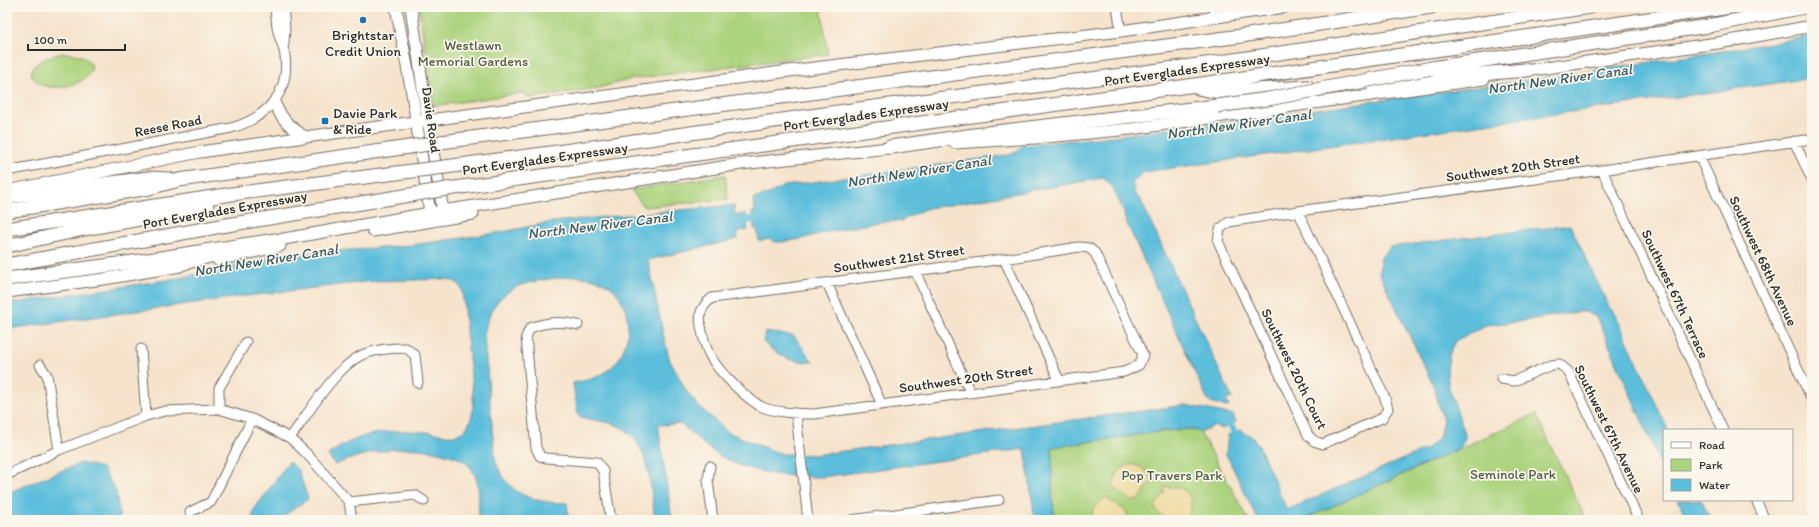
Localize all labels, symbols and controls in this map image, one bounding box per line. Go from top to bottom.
marker: Brightstar Credit Union [358,15,368,25]
scale bar [28,26,125,52]
place label: Brightstar Credit Union [325,27,402,60]
text: 100 m [34,33,67,47]
park label: Westlawn Memorial Gardens [418,37,528,70]
street label: Port Everglades Expressway [1103,50,1271,90]
water label: North New River Canal [1487,60,1635,98]
street label: Davie Road [418,86,444,155]
street label: Port Everglades Expressway [782,95,950,135]
place label: Davie Park & Ride [333,105,398,138]
water label: North New River Canal [1166,105,1314,143]
street label: Reese Road [133,111,204,141]
marker: Davie Park & Ride [320,116,330,126]
street label: Port Everglades Expressway [461,139,629,179]
water label: North New River Canal [846,150,994,191]
street label: Southwest 20th Street [1445,150,1581,186]
street label: Port Everglades Expressway [141,187,309,233]
street label: Southwest 68th Avenue [1725,193,1801,329]
water label: North New River Canal [527,207,675,243]
street label: Southwest 67th Terrace [1638,227,1712,361]
water label: North New River Canal [193,239,341,280]
street label: Southwest 21st Street [833,241,965,277]
street label: Southwest 20th Court [1257,306,1331,432]
street label: Southwest 20th Street [898,361,1034,397]
street label: Southwest 67th Avenue [1571,362,1648,496]
legend [1663,429,1793,501]
text: Road [1699,438,1725,452]
text: Park [1699,458,1723,472]
park label: Seminole Park [1470,466,1556,483]
park label: Pop Travers Park [1121,467,1223,484]
text: Water [1699,478,1730,492]

